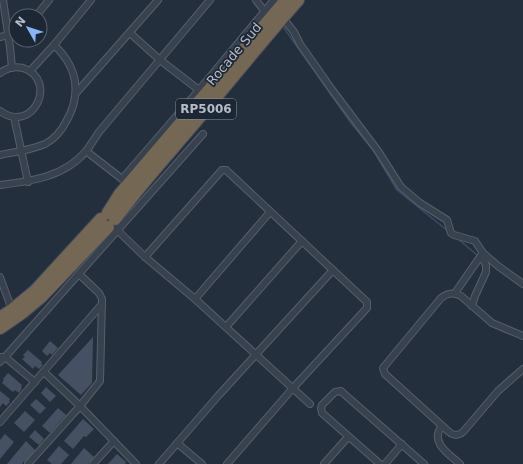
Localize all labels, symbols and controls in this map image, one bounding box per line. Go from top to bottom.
north arrow [8,8,48,48]
text: N [13,14,29,30]
street label: Rocade Sud [204,20,264,88]
road number: RP5006 [176,99,236,119]

